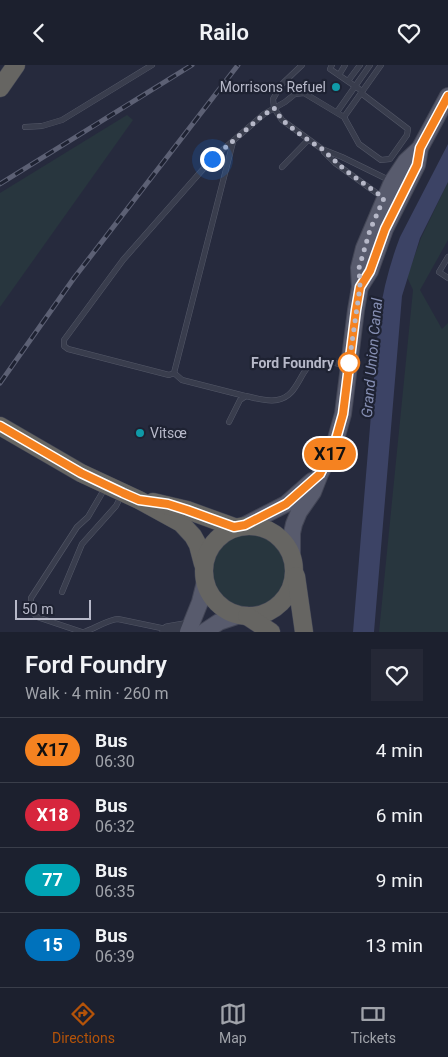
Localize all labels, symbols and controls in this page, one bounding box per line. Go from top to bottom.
icon: back [25,19,53,47]
icon: heart [395,19,423,47]
text: Railo [199,20,249,45]
place label: Morrisons Refuel [220,79,326,95]
marker: Morrisons Refuel [330,81,342,93]
your location [200,147,225,172]
water label: Grand Union Canal [358,297,386,419]
marker: Ford Foundry [338,352,360,374]
place label: Ford Foundry [251,355,335,371]
place label: Vitsœ [150,425,187,441]
marker: Vitsœ [134,427,146,439]
line badge: X17 [301,438,359,470]
text: X17 [314,443,346,464]
scale bar [15,597,91,620]
text: 50 m [22,601,54,617]
button: heart [371,649,423,701]
text: Ford Foundry [25,651,167,679]
text: Walk · 4 min · 260 m [25,684,169,703]
text: Bus [95,729,128,752]
text: X17 [36,739,69,760]
text: 4 min [376,739,423,762]
text: 06:30 [95,752,135,771]
text: Bus [95,794,128,817]
text: X18 [36,804,69,825]
text: 6 min [376,804,423,827]
text: 06:32 [95,817,135,836]
text: Bus [95,859,128,882]
text: 77 [42,869,63,890]
text: 9 min [376,869,423,892]
text: 06:35 [95,882,135,901]
text: Bus [95,924,128,947]
text: 15 [42,934,63,955]
text: 13 min [365,934,423,957]
text: 06:39 [95,947,135,966]
tab: Directions [52,1000,115,1046]
tab: Map [219,1000,247,1046]
tab: Tickets [351,1000,396,1046]

